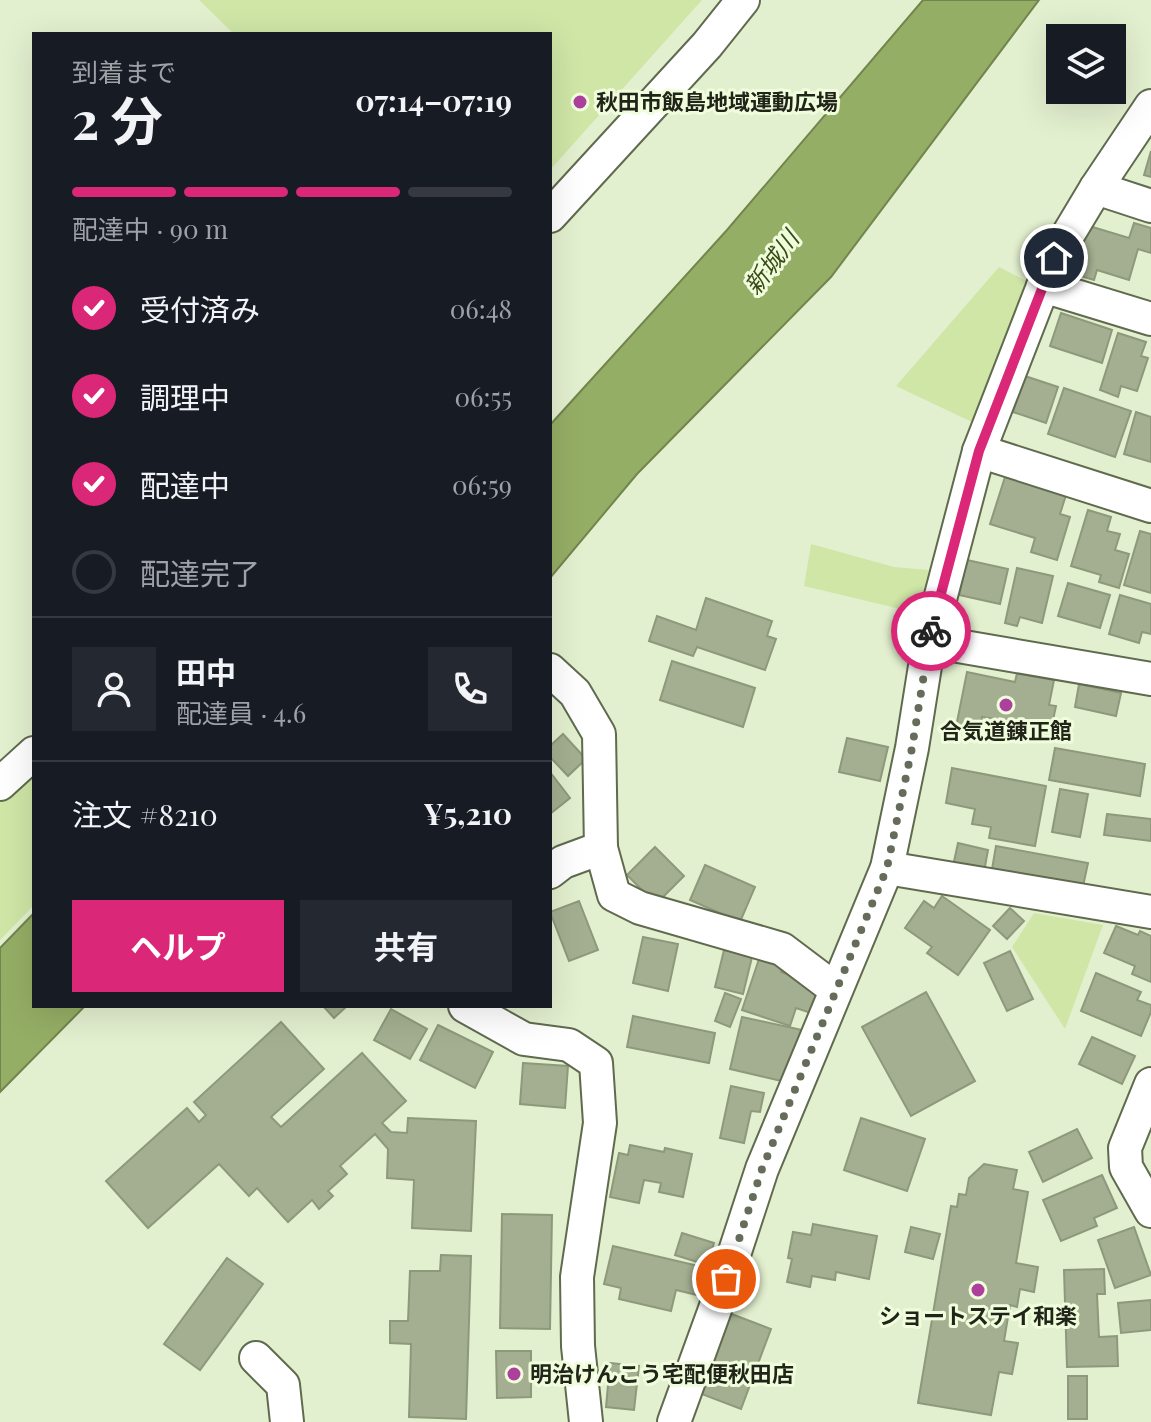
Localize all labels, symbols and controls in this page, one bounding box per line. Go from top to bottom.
map controls [1046,24,1126,104]
button: layers [1046,24,1126,104]
text: 到着まで [72,54,176,89]
text: 07:14–07:19 [355,80,512,120]
text: 2 分 [72,84,163,153]
place label: 秋田市飯島地域運動広場 [596,86,838,116]
marker: 秋田市飯島地域運動広場 [571,93,589,111]
text: 配達中 · 90 m [72,211,228,246]
water label: 新城川 [736,221,807,300]
pin [1020,224,1088,292]
icon: home [1032,236,1076,280]
icon: check [72,286,116,330]
text: 受付済み [140,289,260,329]
text: 06:48 [450,291,512,326]
icon: check [72,374,116,418]
text: 調理中 [140,377,230,417]
text: 06:55 [454,379,512,414]
icon: check [72,462,116,506]
text: 配達中 [140,465,230,505]
text: 06:59 [452,467,512,502]
text: 配達完了 [140,553,260,593]
courier [891,591,971,671]
icon: bike [909,609,953,653]
button: person [72,647,156,731]
button: phone [428,647,512,731]
text: 田中 [176,652,236,692]
text: 配達員 · 4.6 [176,695,306,730]
marker: 合気道錬正館 [997,696,1015,714]
place label: 合気道錬正館 [940,715,1072,745]
text: ¥5,210 [423,793,512,833]
text: 注文 #8210 [72,794,218,834]
button: ヘルプ [72,900,284,992]
button: 共有 [300,900,512,992]
pin [692,1245,760,1313]
icon: bag [704,1257,748,1301]
marker: ショートステイ和楽 [969,1281,987,1299]
place label: ショートステイ和楽 [879,1300,1077,1330]
place label: 明治けんこう宅配便秋田店 [530,1358,794,1388]
marker: 明治けんこう宅配便秋田店 [505,1365,523,1383]

